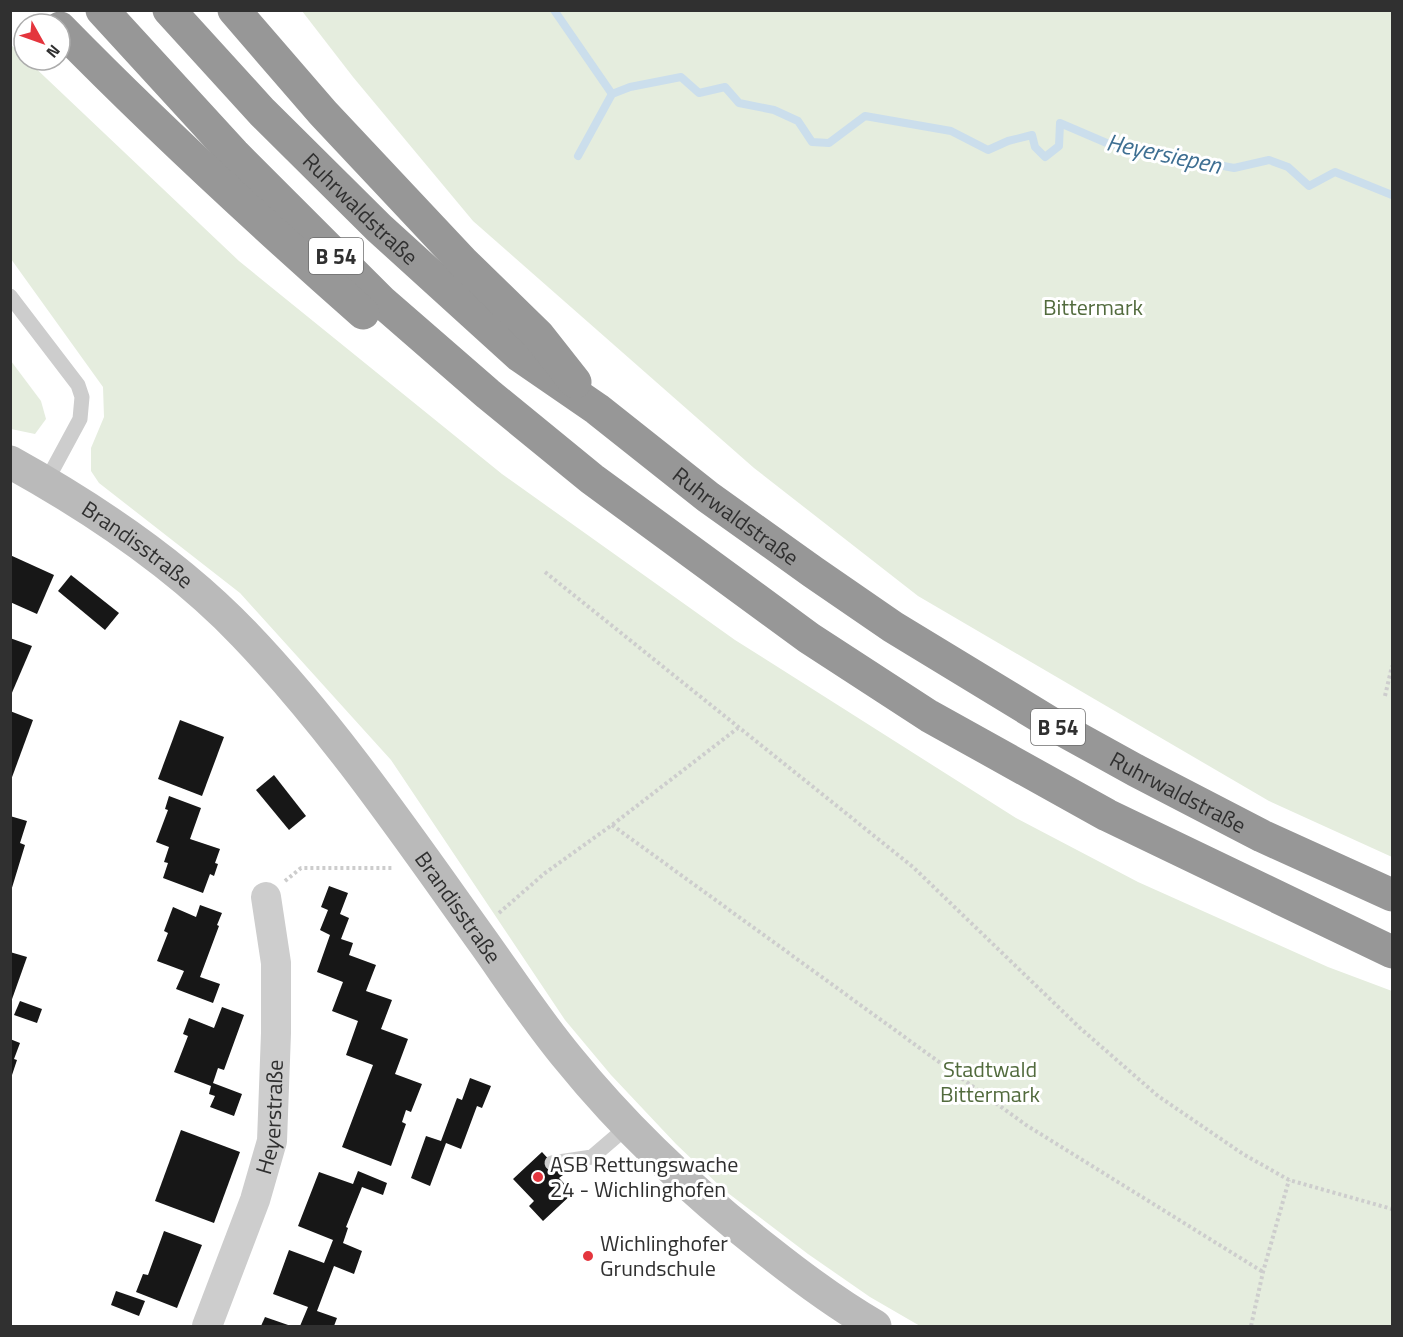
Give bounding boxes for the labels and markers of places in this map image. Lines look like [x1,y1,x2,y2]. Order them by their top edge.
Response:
place label: ASB Rettungswache 24 - Wichlinghofen [550,1147,738,1206]
marker: ASB Rettungswache 24 - Wichlinghofen [531,1170,545,1184]
place label: Wichlinghofer Grundschule [600,1226,728,1285]
marker: Wichlinghofer Grundschule [581,1249,595,1263]

